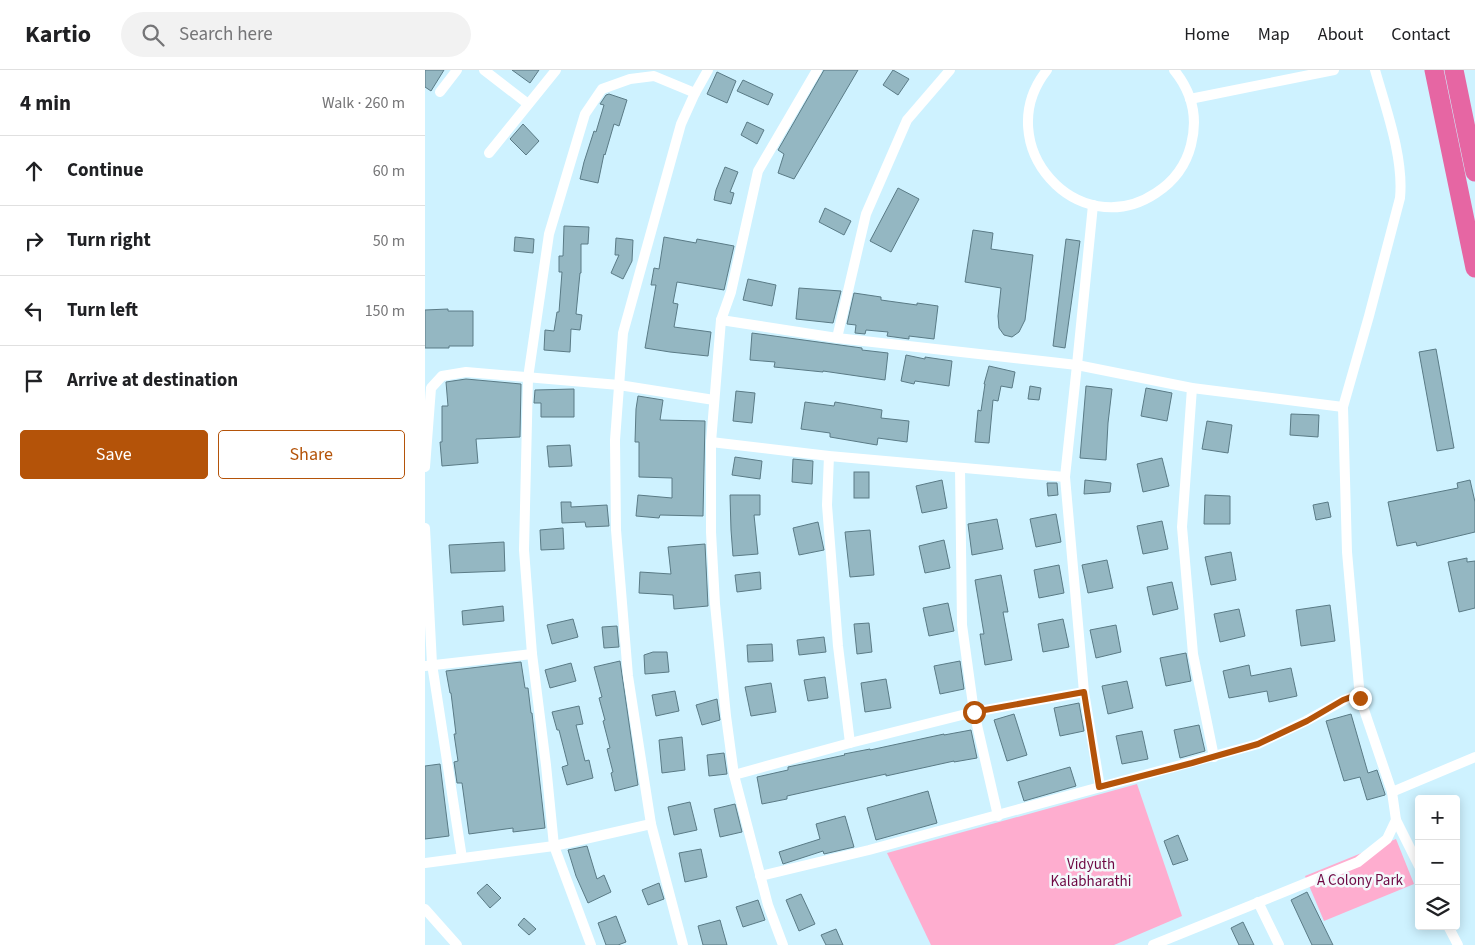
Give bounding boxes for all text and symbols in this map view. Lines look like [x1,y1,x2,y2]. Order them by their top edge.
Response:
search box [121,12,471,57]
text: Kartio [25,17,91,52]
icon: search [139,21,167,49]
text: Search here [179,21,273,48]
text: Home [1184,22,1230,47]
text: Map [1258,22,1290,47]
text: About [1318,22,1363,47]
text: Contact [1391,22,1450,47]
text: 4 min [20,88,71,118]
text: Walk · 260 m [322,92,405,114]
icon: ahead [20,157,48,185]
text: Continue [67,157,144,184]
text: 60 m [373,160,405,182]
icon: right [20,227,48,255]
text: Turn right [67,227,151,254]
text: 50 m [373,230,405,252]
icon: left [20,297,48,325]
text: Turn left [67,297,138,324]
text: 150 m [365,300,405,322]
icon: arrive [20,367,48,395]
text: Arrive at destination [67,367,238,394]
button: Save [20,430,208,479]
button: Share [218,430,405,479]
route end [1349,687,1372,710]
route start [963,701,986,724]
map controls [1415,795,1460,930]
button: + [1415,795,1460,840]
button: − [1415,840,1460,885]
park label: Vidyuth Kalabharathi [1051,854,1131,892]
park label: A Colony Park [1317,870,1404,891]
button: layers [1415,885,1460,930]

